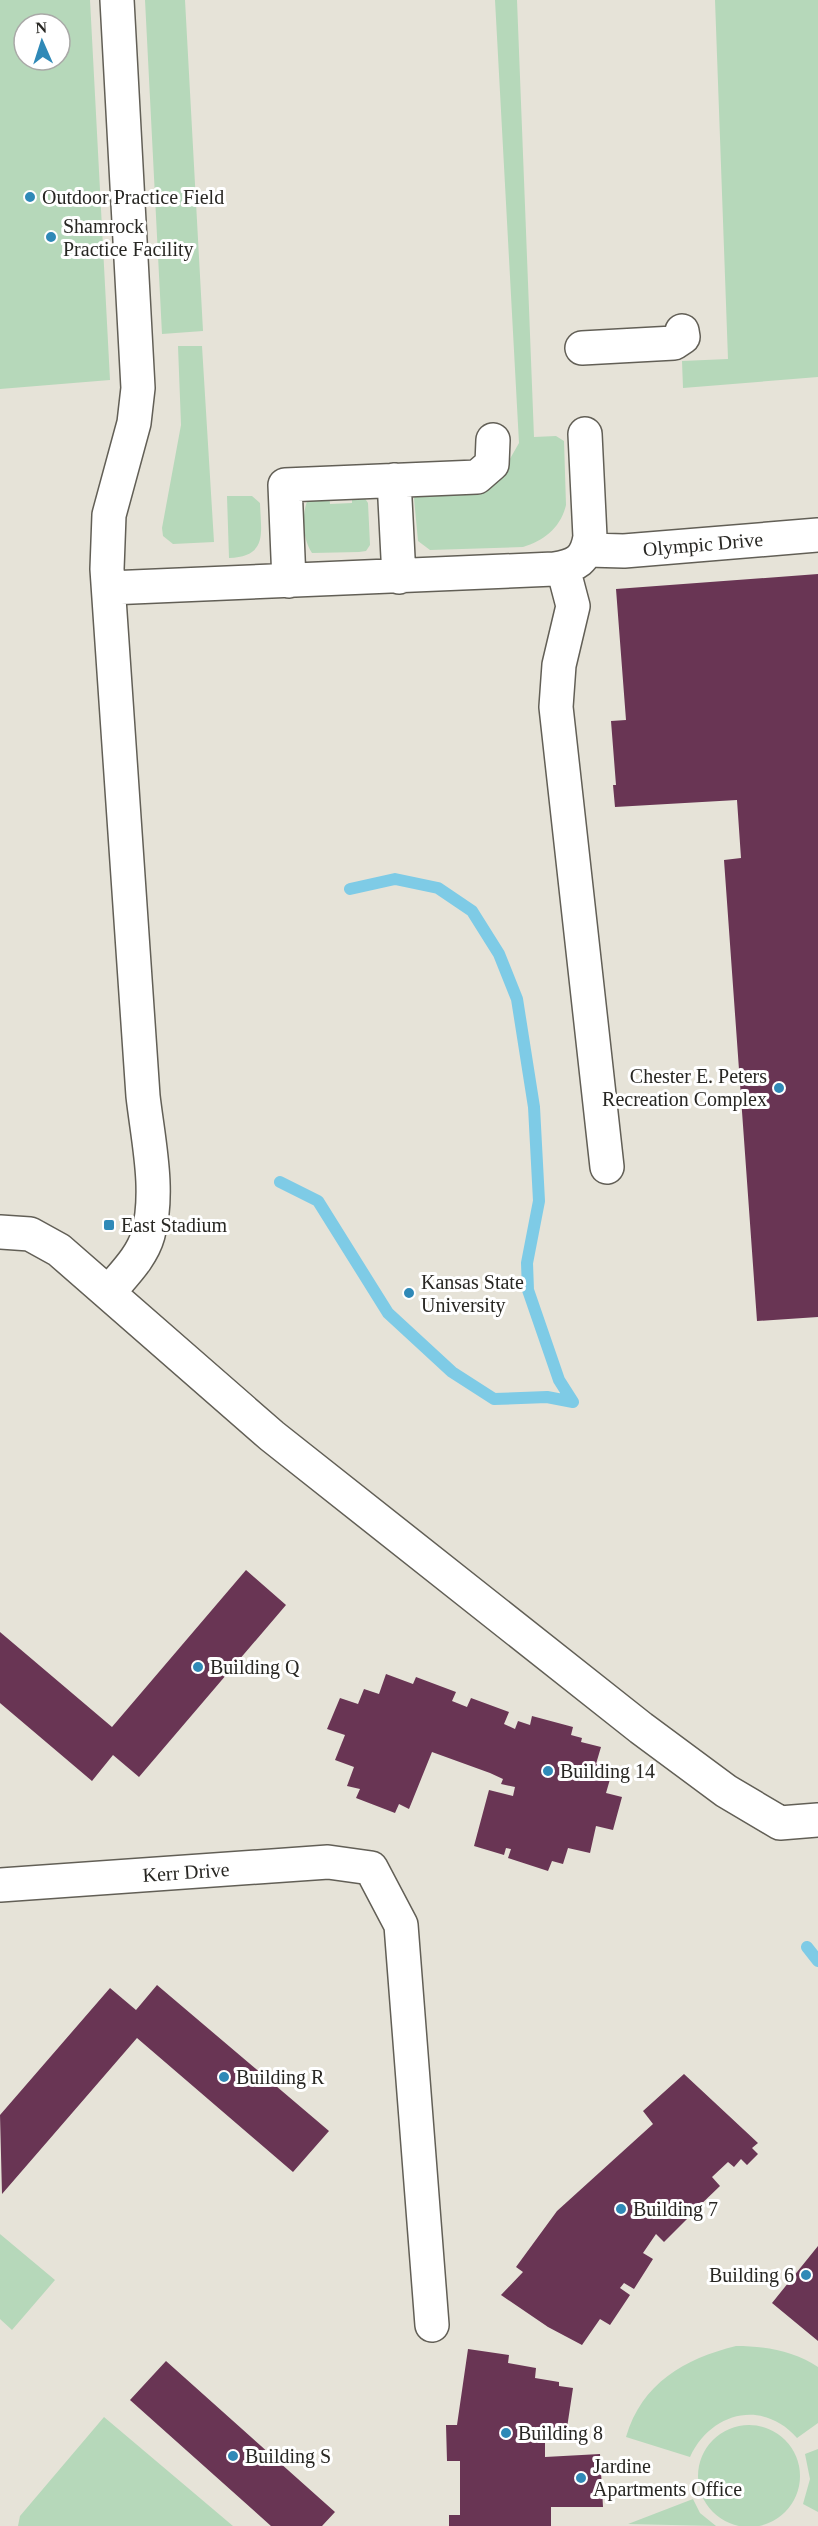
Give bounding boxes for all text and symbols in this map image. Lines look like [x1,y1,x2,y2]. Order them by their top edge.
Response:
north arrow [12,12,72,72]
text: N [35,19,48,36]
place label: Outdoor Practice Field [42,186,224,208]
marker: Outdoor Practice Field [23,190,37,204]
place label: Shamrock Practice Facility [63,215,194,261]
marker: Shamrock Practice Facility [44,230,58,244]
street label: Olympic Drive [642,528,764,561]
place label: Chester E. Peters Recreation Complex [602,1065,767,1111]
marker: Chester E. Peters Recreation Complex [772,1081,786,1095]
place label: East Stadium [121,1214,228,1236]
marker: East Stadium [102,1218,116,1232]
place label: Kansas State University [421,1271,524,1317]
marker: Kansas State University [402,1286,416,1300]
place label: Building Q [210,1656,300,1679]
marker: Building Q [191,1660,205,1674]
place label: Building 14 [560,1760,655,1783]
marker: Building 14 [541,1764,555,1778]
street label: Kerr Drive [142,1858,230,1886]
place label: Building R [236,2066,325,2089]
marker: Building R [217,2070,231,2084]
place label: Building 7 [633,2198,718,2221]
marker: Building 7 [614,2202,628,2216]
place label: Building 6 [709,2264,794,2287]
marker: Building 6 [799,2268,813,2282]
place label: Building 8 [518,2422,603,2445]
marker: Building 8 [499,2426,513,2440]
place label: Building S [245,2445,331,2468]
marker: Building S [226,2449,240,2463]
place label: Jardine Apartments Office [593,2455,742,2501]
marker: Jardine Apartments Office [574,2471,588,2485]

